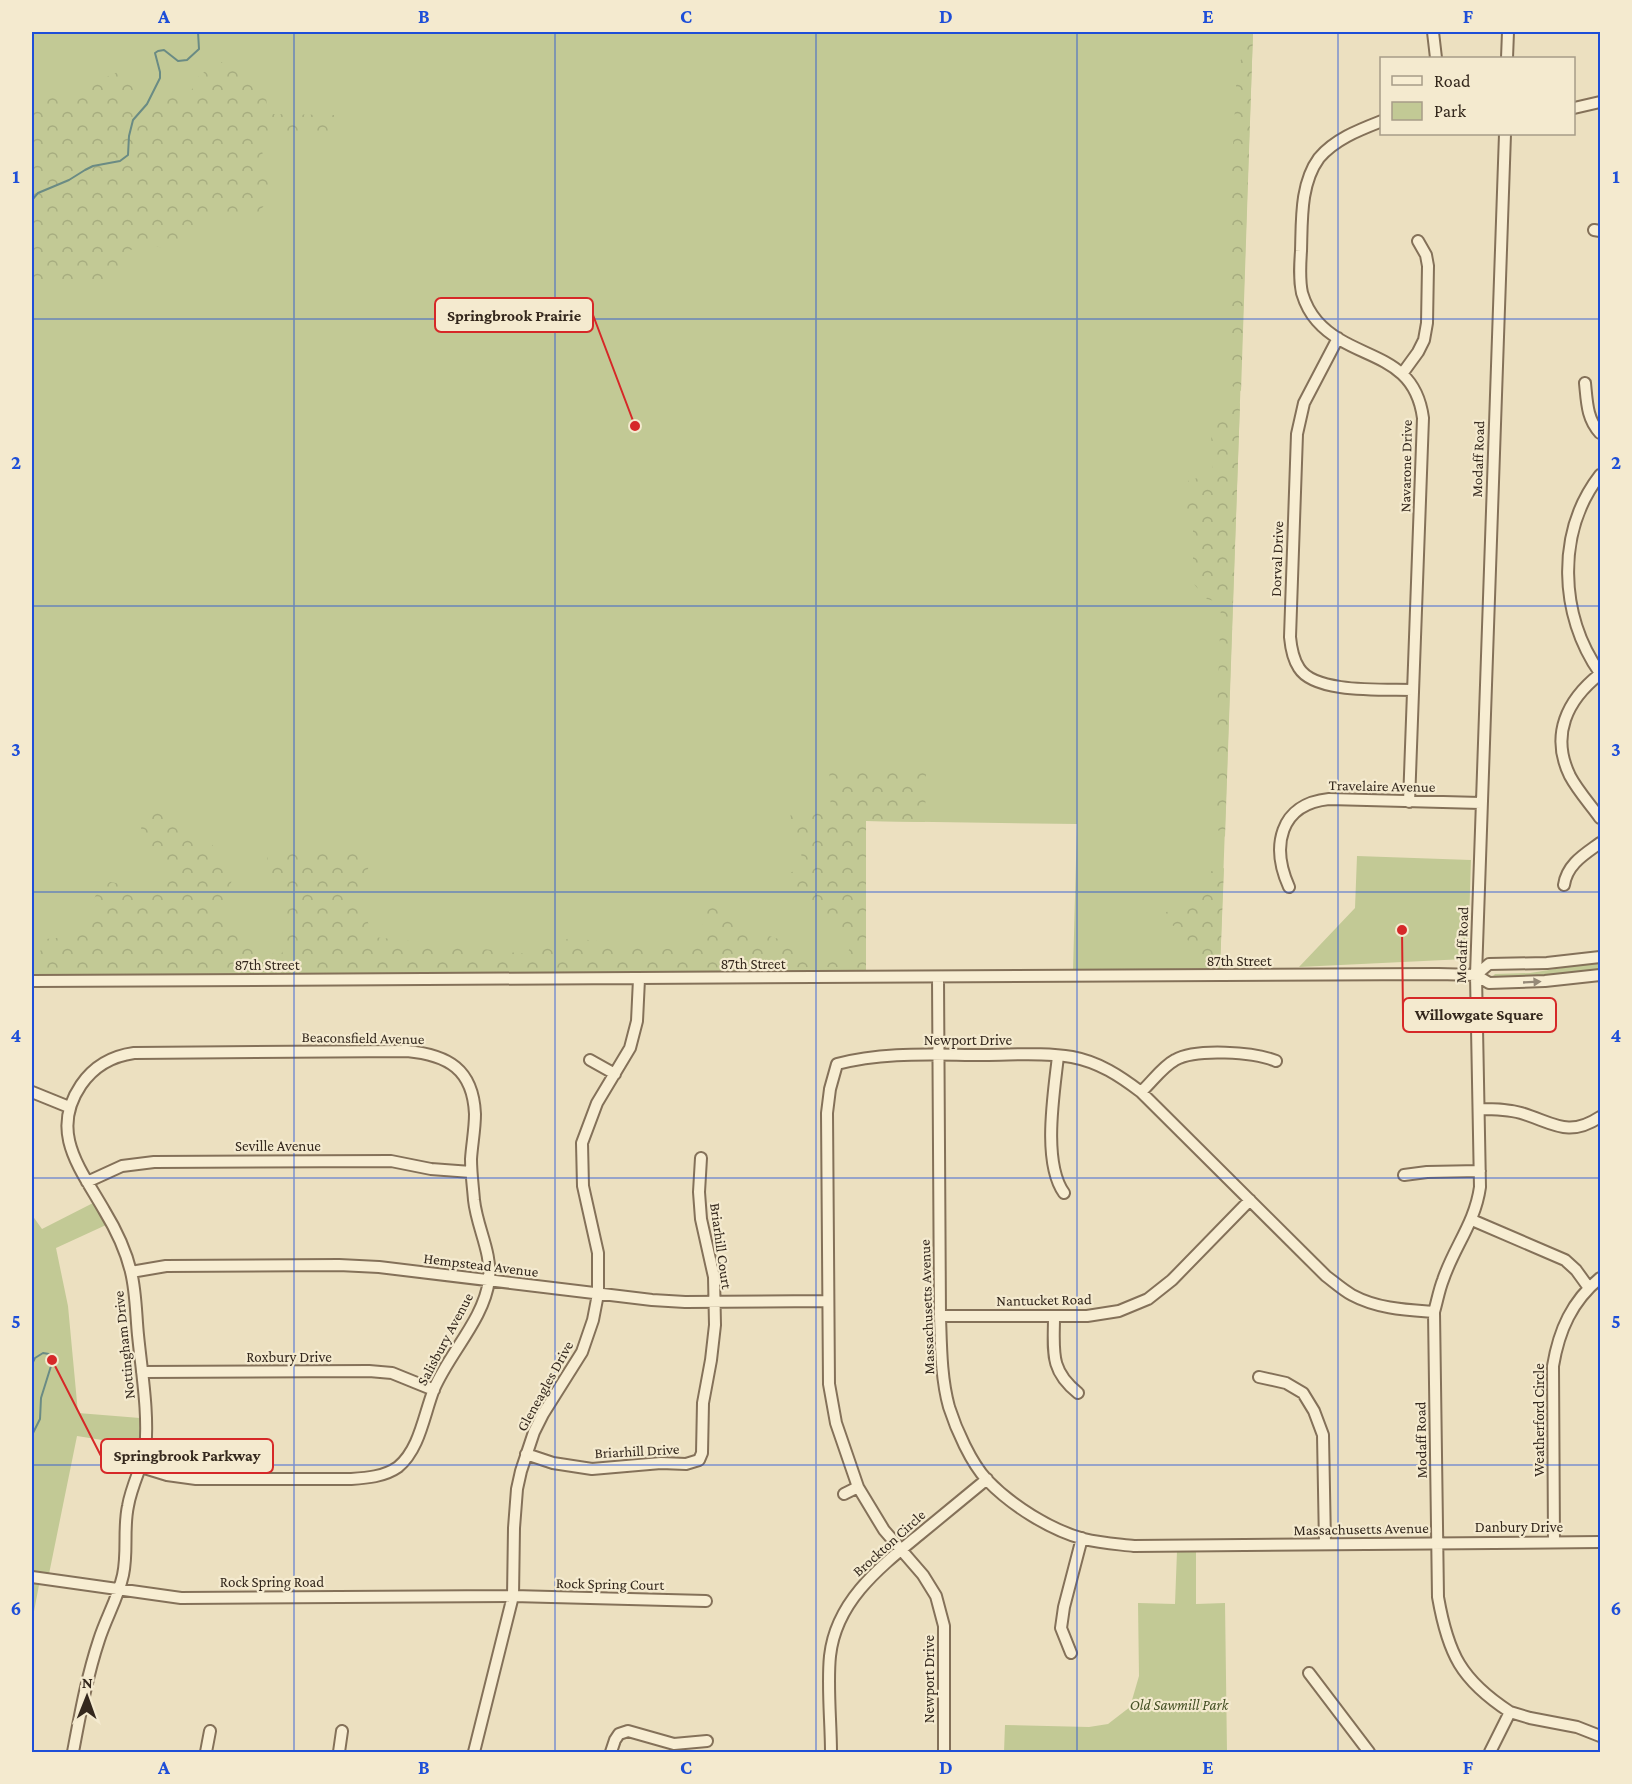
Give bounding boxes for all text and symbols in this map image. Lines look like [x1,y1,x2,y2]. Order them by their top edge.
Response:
text: A [157,5,171,27]
text: B [418,5,430,27]
text: C [680,5,692,27]
text: D [939,5,953,27]
text: E [1202,5,1214,27]
text: F [1463,5,1474,27]
legend [1380,57,1575,135]
text: Road [1434,71,1471,91]
text: Park [1434,101,1466,121]
text: 1 [12,165,20,187]
text: 1 [1612,165,1620,187]
callout: Springbrook Prairie [435,298,593,332]
text: Springbrook Prairie [447,307,582,324]
street label: Navarone Drive [1397,419,1415,513]
street label: Modaff Road [1469,420,1487,498]
text: 2 [11,451,21,473]
text: 2 [1611,451,1621,473]
street label: Dorval Drive [1268,520,1286,597]
text: 3 [11,738,21,760]
text: 3 [1611,738,1621,760]
street label: Travelaire Avenue [1328,777,1436,795]
street label: Modaff Road [1453,906,1471,984]
street label: 87th Street [1206,953,1273,969]
street label: 87th Street [720,956,787,972]
street label: 87th Street [234,957,301,973]
one-way arrow [1523,978,1542,987]
callout: Willowgate Square [1403,998,1556,1032]
text: Willowgate Square [1414,1006,1544,1023]
text: 4 [11,1024,22,1046]
text: 4 [1611,1024,1622,1046]
street label: Beaconsfield Avenue [302,1029,425,1047]
street label: Newport Drive [924,1032,1013,1049]
street label: Seville Avenue [235,1138,321,1154]
street label: Briarhill Court [707,1202,735,1291]
street label: Massachusetts Avenue [917,1239,937,1375]
street label: Hempstead Avenue [423,1250,540,1281]
street label: Nottingham Drive [110,1290,139,1400]
street label: Salisbury Avenue [414,1290,477,1389]
street label: Nantucket Road [996,1291,1092,1309]
text: 5 [11,1310,21,1332]
text: 5 [1611,1310,1621,1332]
street label: Gleneagles Drive [514,1338,577,1434]
street label: Roxbury Drive [246,1349,332,1366]
street label: Weatherford Circle [1531,1363,1547,1477]
street label: Modaff Road [1412,1401,1430,1479]
callout: Springbrook Parkway [101,1439,273,1473]
street label: Briarhill Drive [594,1441,680,1461]
text: Springbrook Parkway [113,1447,261,1464]
street label: Brockton Circle [850,1506,929,1580]
street label: Danbury Drive [1475,1519,1564,1536]
street label: Massachusetts Avenue [1293,1520,1429,1538]
street label: Rock Spring Road [220,1574,324,1591]
street label: Rock Spring Court [556,1575,665,1594]
text: 6 [11,1597,21,1619]
text: 6 [1611,1597,1621,1619]
street label: Newport Drive [921,1634,938,1723]
north arrow [57,1667,117,1727]
text: N [82,1674,93,1691]
park label: Old Sawmill Park [1130,1697,1230,1713]
text: A [157,1756,171,1778]
text: B [418,1756,430,1778]
text: C [680,1756,692,1778]
text: D [939,1756,953,1778]
text: E [1202,1756,1214,1778]
text: F [1463,1756,1474,1778]

